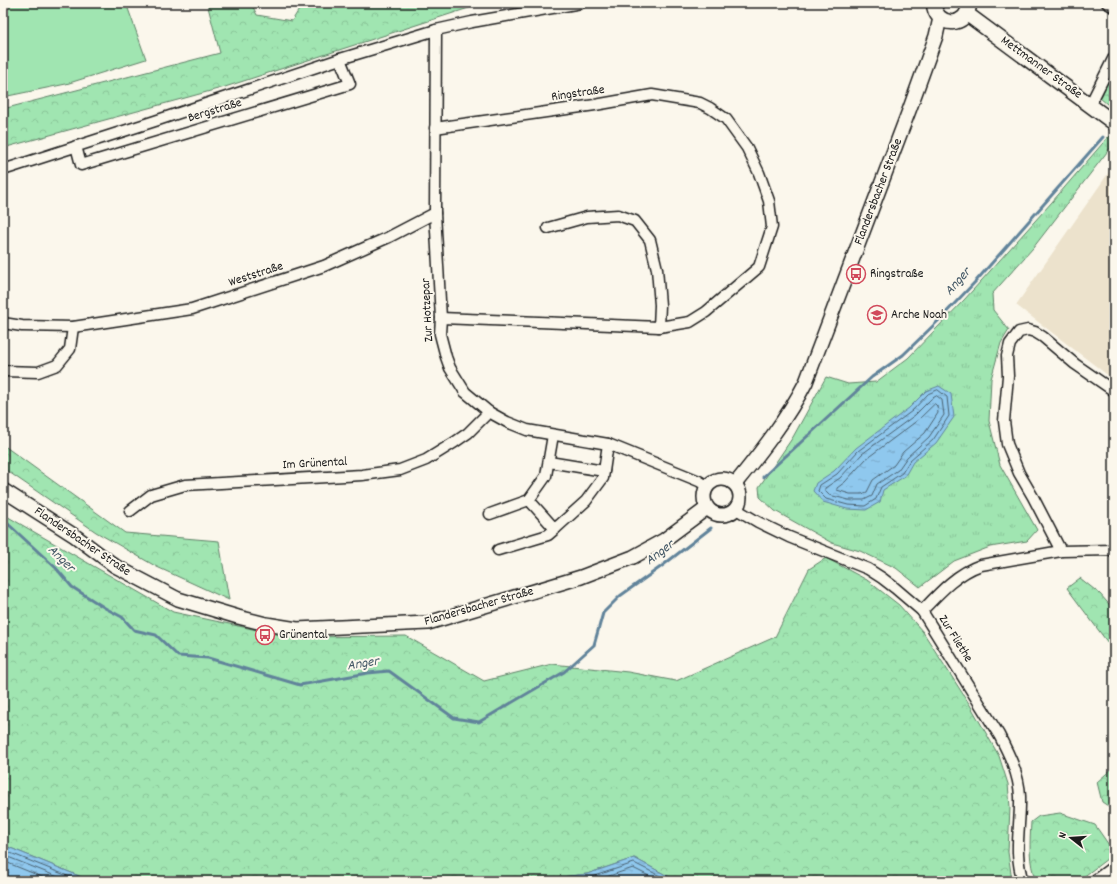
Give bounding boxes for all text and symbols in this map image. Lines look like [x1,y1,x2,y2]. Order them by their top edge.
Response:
street label: Mettmanner Straße [996,32,1086,104]
street label: Ringstraße [550,81,606,107]
street label: Bergstraße [186,94,245,128]
street label: Flandersbacher Straße [850,136,908,248]
street label: Weststraße [226,257,286,293]
water label: Anger [940,262,977,300]
bus stop icon: Ringstraße [845,263,867,285]
place label: Ringstraße [870,265,924,284]
street label: Zur Hotzepar [417,277,439,342]
school or university icon: Arche Noah [866,304,888,326]
place label: Arche Noah [891,306,947,325]
street label: Im Grünental [282,453,348,475]
street label: Flandersbacher Straße [30,503,134,582]
water label: Anger [641,534,680,570]
water label: Anger [43,541,81,579]
street label: Flandersbacher Straße [422,582,536,632]
street label: Zur Fliethe [933,612,977,667]
bus stop icon: Grünental [254,624,276,646]
place label: Grünental [279,626,328,645]
water label: Anger [346,651,382,676]
north arrow [1051,818,1091,858]
text: N [1055,830,1072,841]

